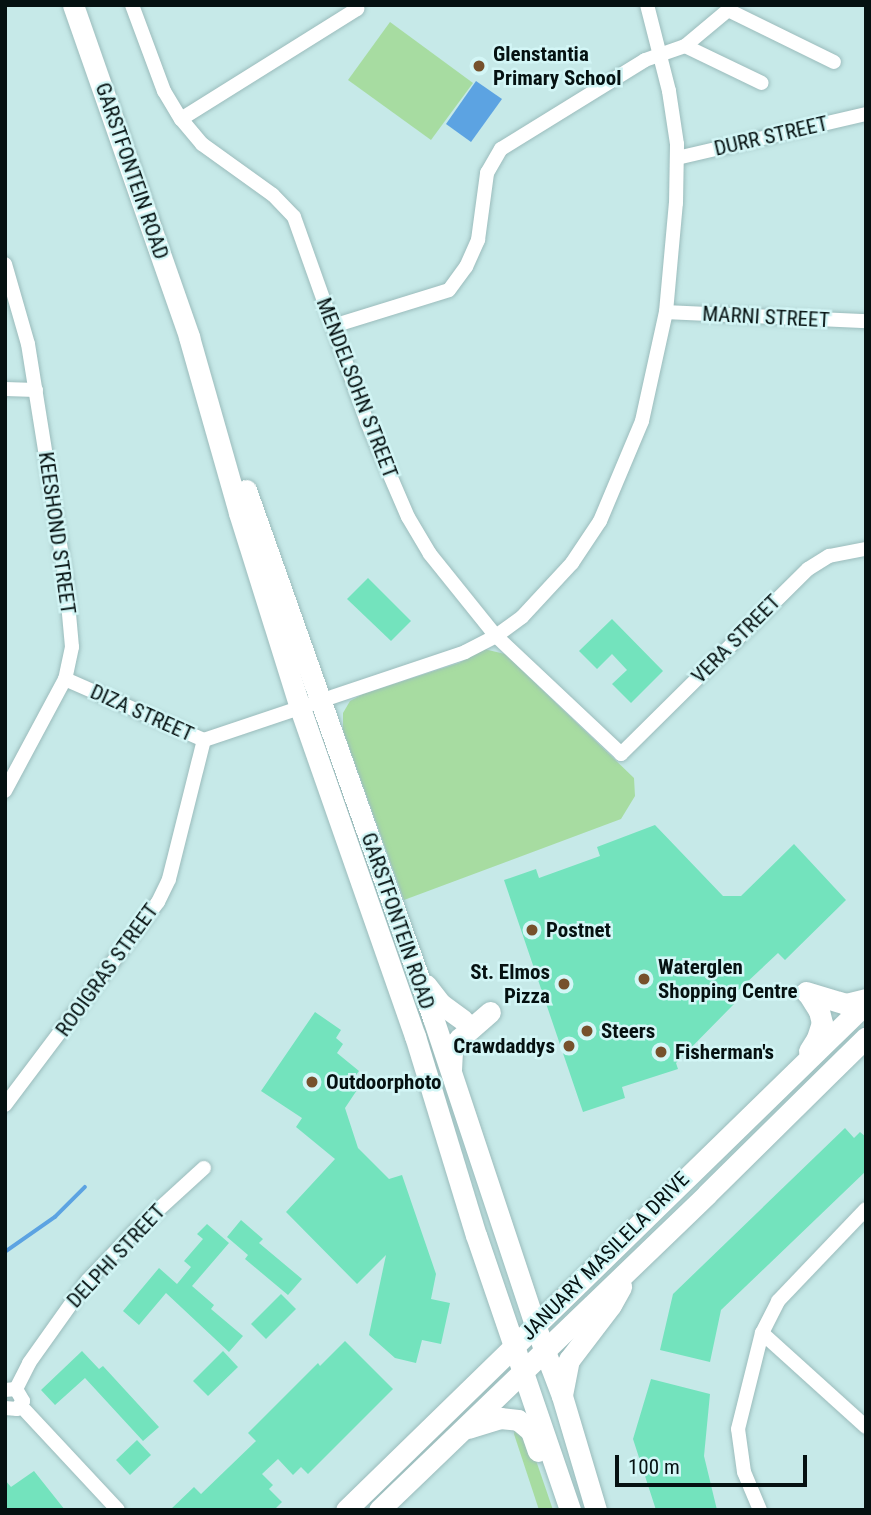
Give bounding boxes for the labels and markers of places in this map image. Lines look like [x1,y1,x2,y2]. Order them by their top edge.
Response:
place label: Glenstantia Primary School [493,41,621,91]
marker: Glenstantia Primary School [471,58,487,74]
place label: Postnet [546,917,611,943]
marker: Postnet [524,922,540,938]
place label: Waterglen Shopping Centre [658,954,798,1004]
place label: St. Elmos Pizza [470,959,550,1009]
marker: Waterglen Shopping Centre [636,971,652,987]
marker: St. Elmos Pizza [556,976,572,992]
place label: Steers [601,1018,655,1044]
marker: Steers [579,1023,595,1039]
place label: Crawdaddys [453,1033,555,1059]
marker: Crawdaddys [561,1038,577,1054]
place label: Fisherman's [675,1039,774,1065]
marker: Fisherman's [653,1044,669,1060]
place label: Outdoorphoto [326,1069,441,1095]
marker: Outdoorphoto [304,1074,320,1090]

